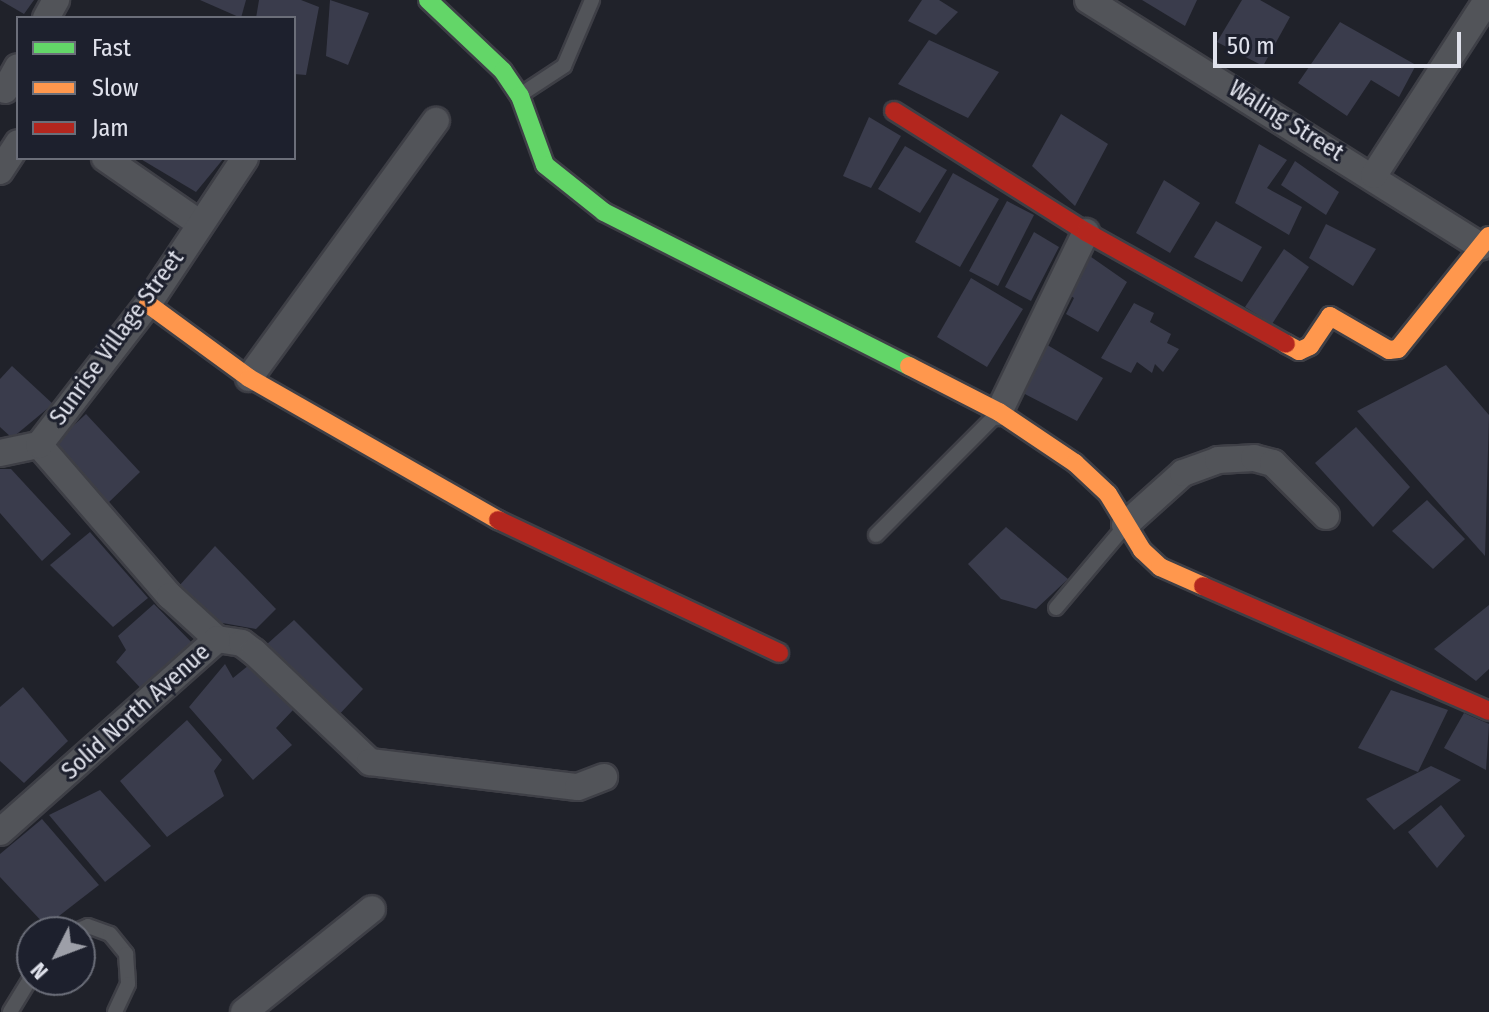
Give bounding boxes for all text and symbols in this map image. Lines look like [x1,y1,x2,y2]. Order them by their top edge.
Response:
legend [16,16,296,160]
scale bar [1217,16,1465,66]
text: 50 m [1227,32,1275,60]
text: Fast [92,34,131,62]
text: Slow [92,74,138,102]
street label: Waling Street [1223,74,1349,168]
text: Jam [92,114,129,142]
street label: Sunrise Village Street [44,245,190,431]
street label: Solid North Avenue [56,638,216,786]
north arrow [16,916,96,996]
text: N [25,957,54,985]

